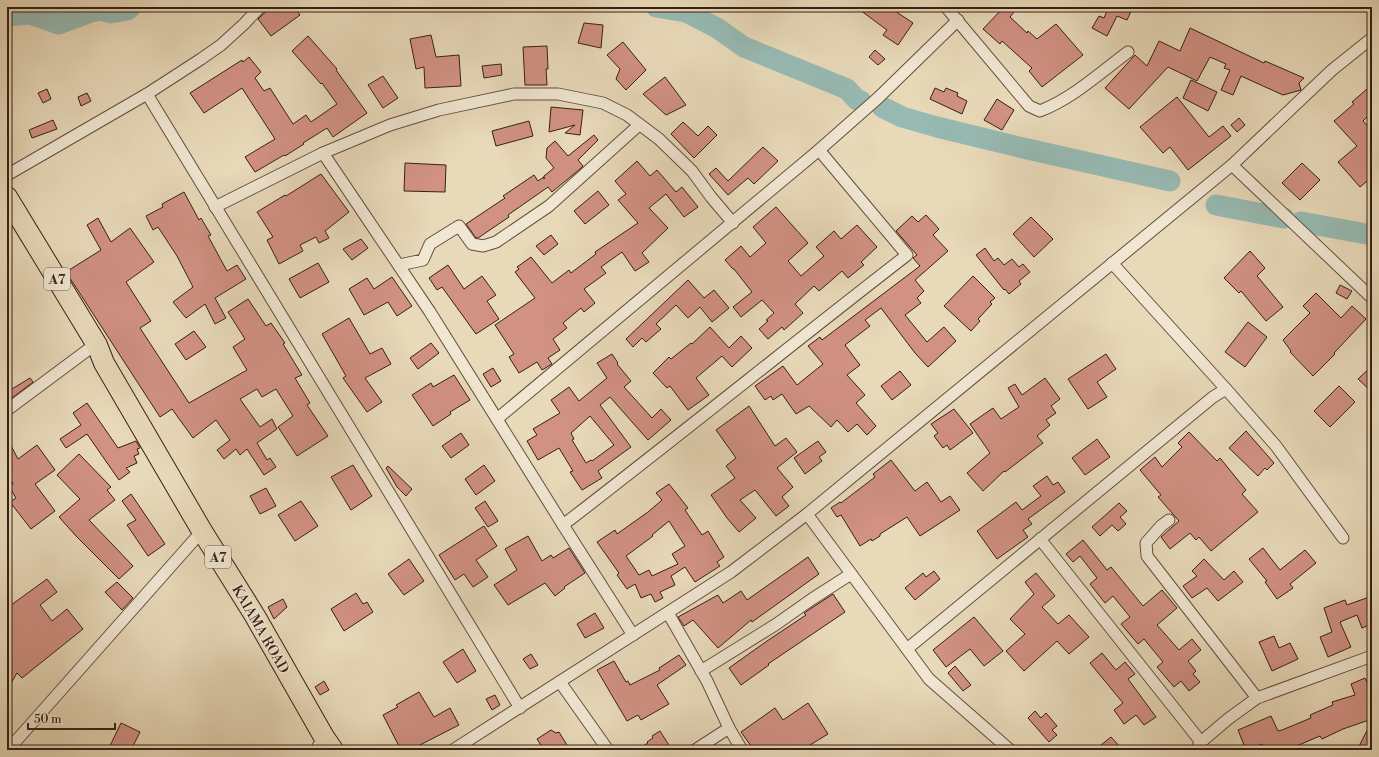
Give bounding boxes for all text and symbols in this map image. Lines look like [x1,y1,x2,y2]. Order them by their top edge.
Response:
road number: A7 [44,268,70,290]
road number: A7 [205,546,231,568]
street label: KAIAMA ROAD [228,582,293,677]
scale bar [28,705,115,731]
text: 50 m [34,712,62,727]

